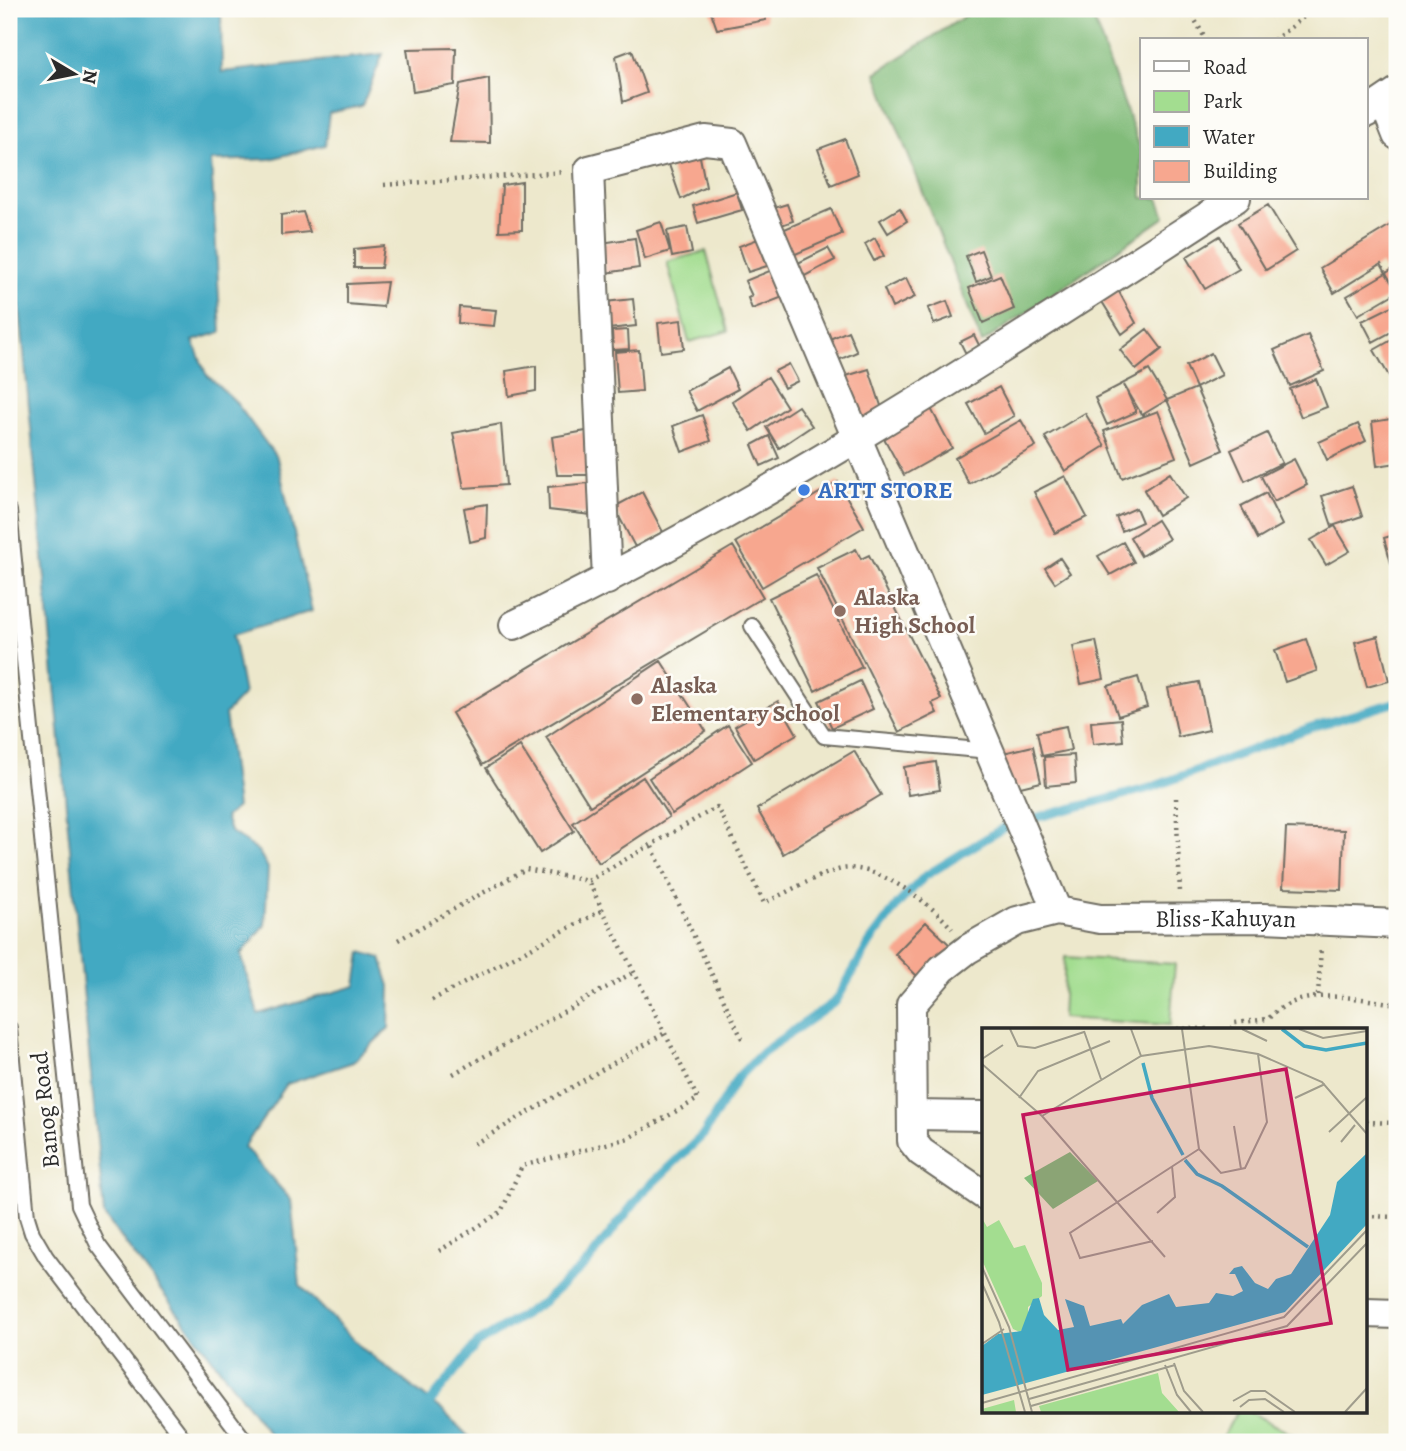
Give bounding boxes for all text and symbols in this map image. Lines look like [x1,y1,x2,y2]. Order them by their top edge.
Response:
north arrow [38,38,108,108]
legend [1140,38,1368,200]
text: Road [1203,53,1247,81]
text: N [76,68,104,86]
text: Park [1203,87,1243,115]
text: Water [1202,123,1255,151]
text: Building [1203,157,1278,185]
place label: ARTT STORE [817,474,953,506]
marker: ARTT STORE [796,482,812,498]
place label: Alaska High School [853,581,976,641]
marker: Alaska High School [832,603,848,619]
place label: Alaska Elementary School [650,669,840,729]
marker: Alaska Elementary School [629,691,645,707]
street label: Bliss-Kahuyan [1155,902,1297,935]
inset map [982,1028,1368,1412]
street label: Banog Road [23,1050,67,1170]

